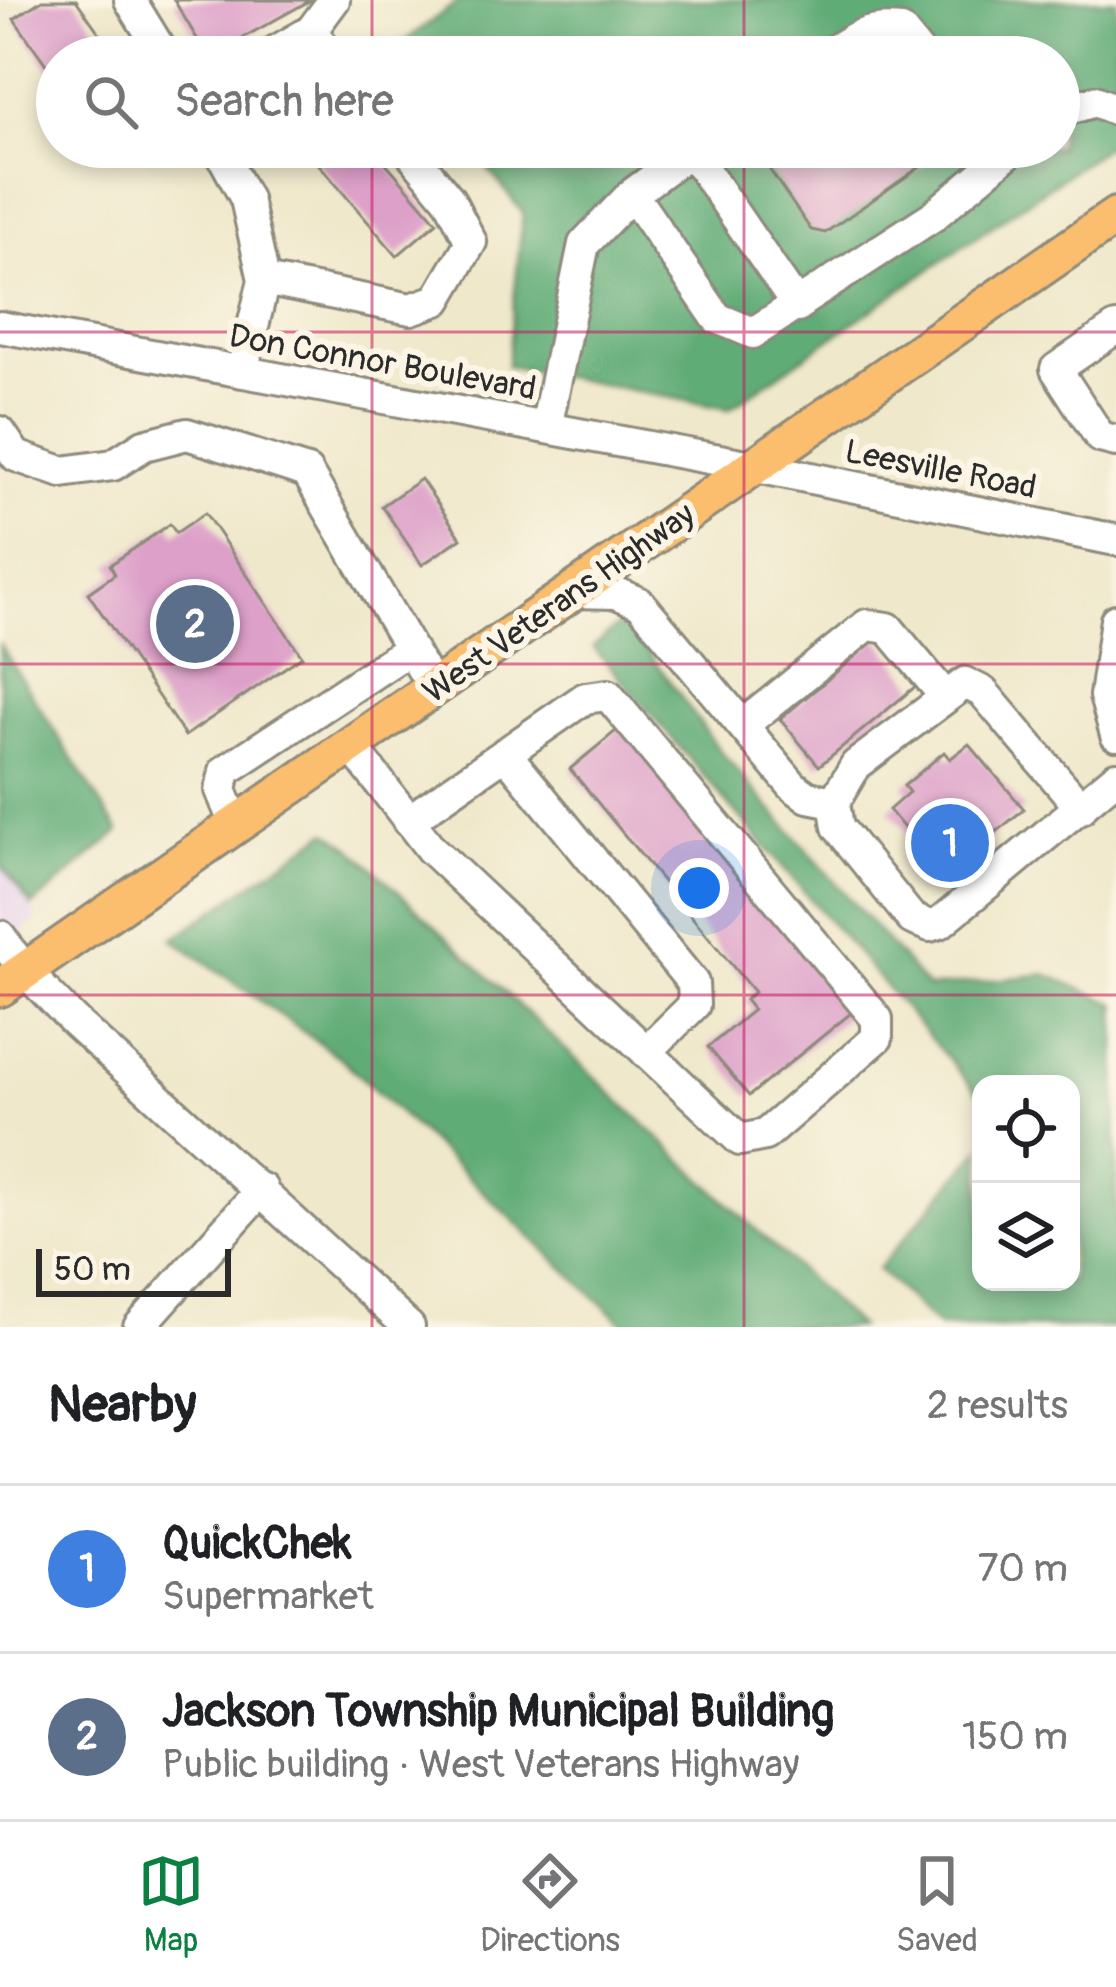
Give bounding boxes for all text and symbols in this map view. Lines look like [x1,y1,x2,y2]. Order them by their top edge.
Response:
search box [36,36,1080,168]
icon: search [78,69,144,135]
text: Search here [174,74,394,130]
street label: Don Connor Boulevard [226,315,539,410]
street label: Leesville Road [842,431,1040,508]
street label: West Veterans Highway [415,494,703,712]
pin: 2 [156,579,234,669]
pin: 1 [911,798,989,888]
your location [669,858,729,918]
map controls [972,1075,1080,1291]
button: locate [972,1075,1080,1183]
button: layers [972,1183,1080,1291]
scale bar [36,1243,231,1296]
text: 50 m [54,1249,131,1290]
text: Nearby [48,1373,196,1437]
text: 2 results [927,1381,1068,1430]
text: QuickChek [162,1516,352,1572]
text: 1 [79,1544,95,1593]
text: 70 m [978,1544,1068,1593]
text: Supermarket [162,1572,374,1621]
text: Jackson Township Municipal Building [162,1684,834,1740]
text: 2 [76,1712,98,1761]
text: 150 m [962,1712,1068,1761]
text: Public building · West Veterans Highway [162,1740,799,1789]
tab: Map [138,1848,204,1961]
tab: Directions [480,1848,620,1961]
tab: Saved [896,1848,978,1961]

